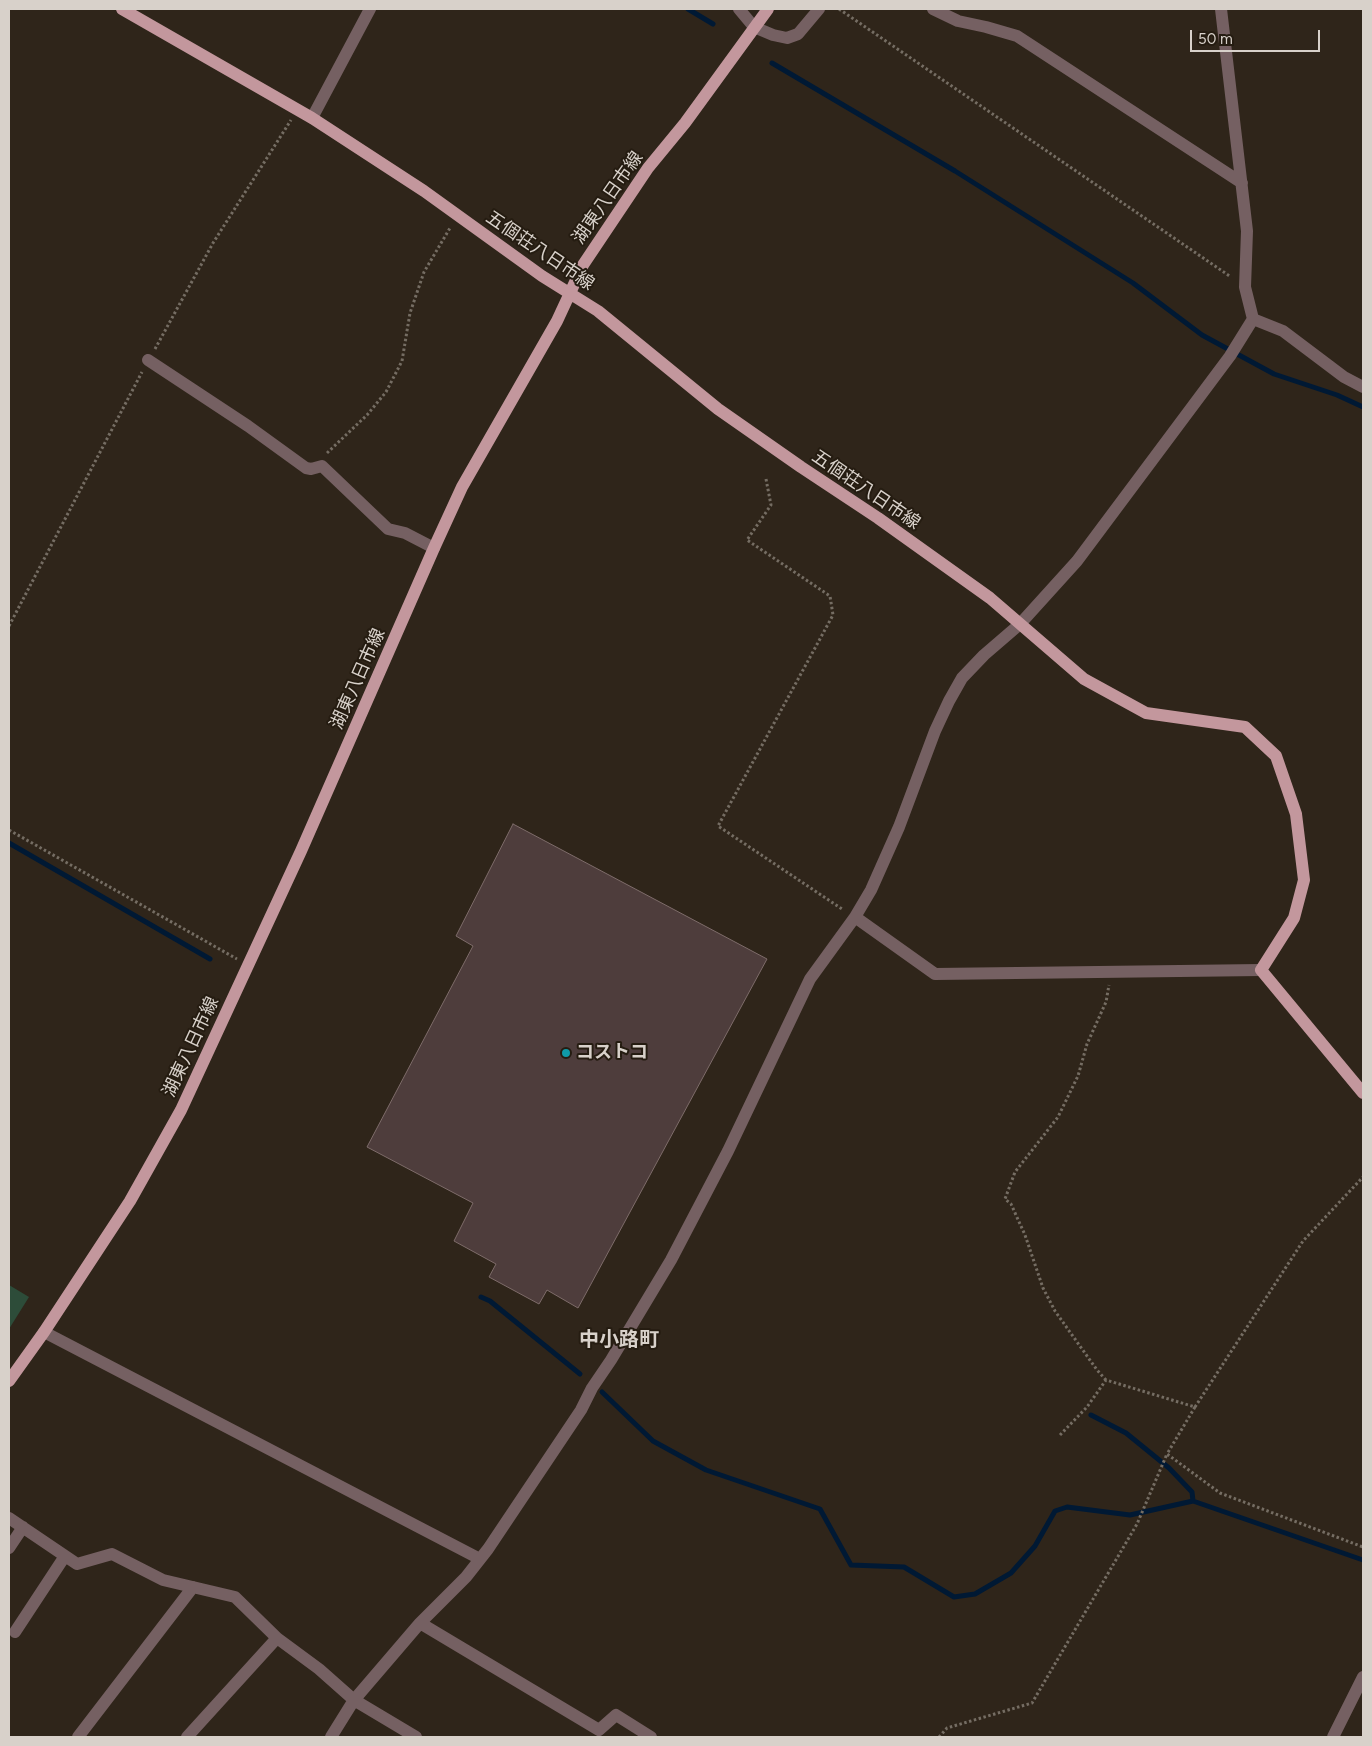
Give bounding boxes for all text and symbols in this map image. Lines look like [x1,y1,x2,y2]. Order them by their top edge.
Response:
scale bar [1192,20,1322,52]
text: 50 m [1198,30,1233,48]
street label: 湖東八日市線 [568,148,648,248]
street label: 五個荘八日市線 [482,207,598,295]
street label: 五個荘八日市線 [808,446,924,534]
street label: 湖東八日市線 [326,625,390,733]
street label: 湖東八日市線 [158,993,224,1101]
place label: コストコ [576,1042,648,1064]
marker: コストコ [560,1047,572,1059]
district label: 中小路町 [579,1328,659,1352]

